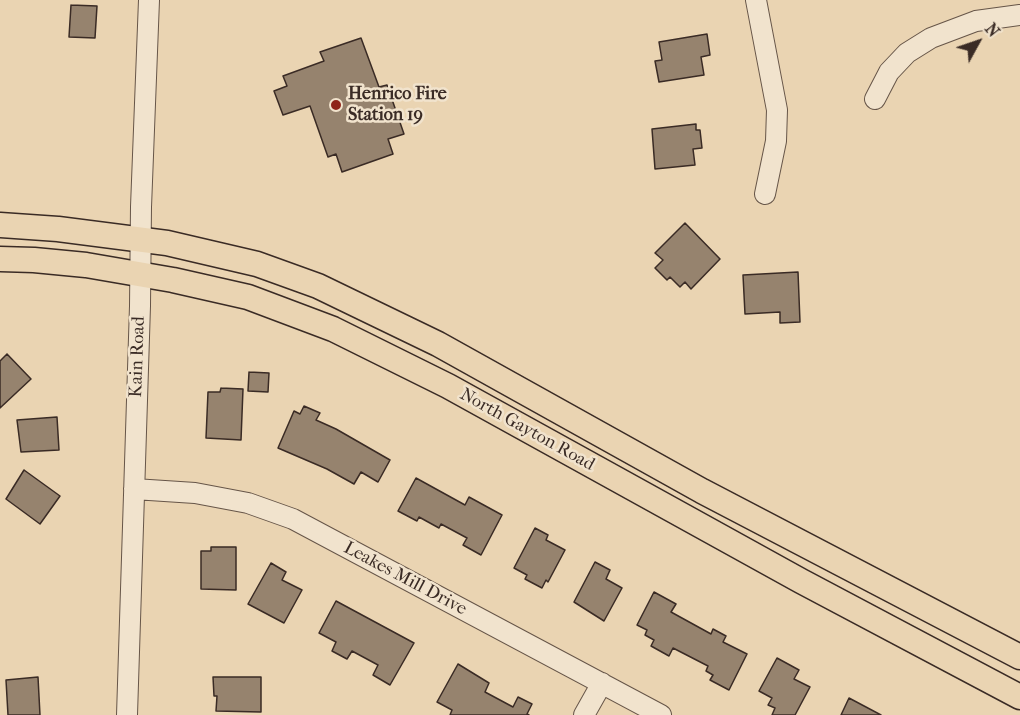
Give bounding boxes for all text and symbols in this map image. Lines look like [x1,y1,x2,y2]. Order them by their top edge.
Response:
north arrow [948,12,1008,72]
text: N [981,19,1003,41]
place label: Henrico Fire Station 19 [348,84,447,127]
marker: Henrico Fire Station 19 [329,98,343,112]
street label: Kain Road [126,316,150,398]
street label: North Gayton Road [456,384,598,476]
street label: Leakes Mill Drive [340,538,470,620]

